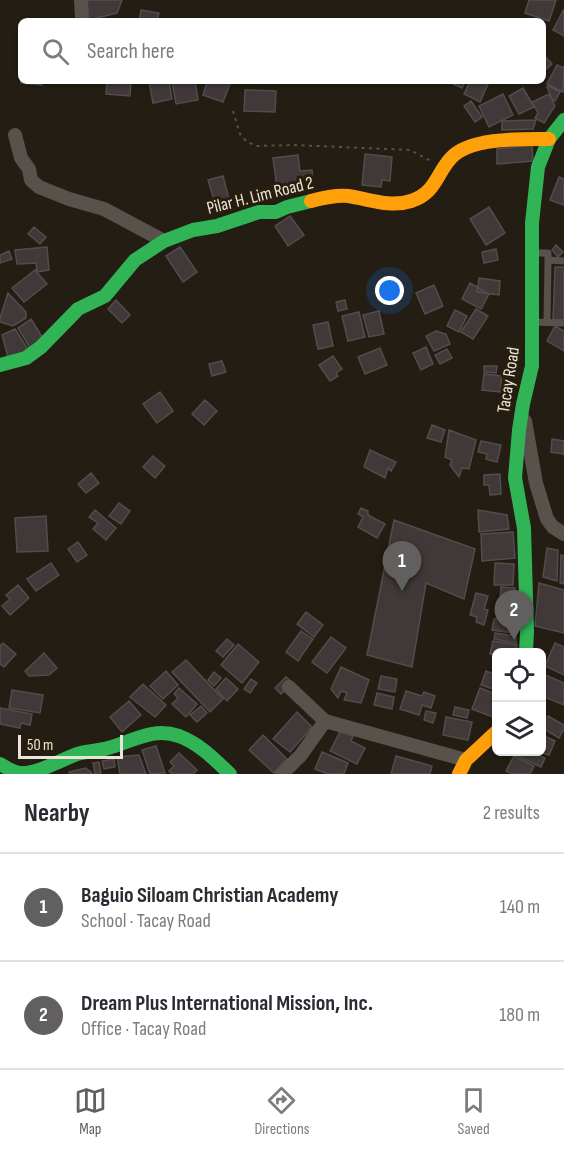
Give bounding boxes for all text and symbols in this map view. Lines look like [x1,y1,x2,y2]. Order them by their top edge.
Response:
search box [18,18,546,84]
icon: search [39,35,72,68]
text: Search here [87,38,174,65]
street label: Pilar H. Lim Road 2 [205,172,316,219]
your location [375,276,404,305]
street label: Tacay Road [493,346,524,415]
pin: 1 [382,542,422,591]
pin: 2 [494,590,534,640]
map controls [492,648,546,756]
button: locate [492,648,546,702]
button: layers [492,702,546,756]
scale bar [18,732,123,760]
text: 50 m [27,736,53,755]
text: Nearby [24,798,90,829]
text: 2 results [483,801,540,825]
text: Baguio Siloam Christian Academy [81,882,339,909]
text: 1 [40,895,47,919]
text: 140 m [500,895,540,919]
text: School · Tacay Road [81,909,211,933]
text: Dream Plus International Mission, Inc. [81,990,373,1017]
text: 2 [39,1003,48,1027]
text: 180 m [499,1003,540,1027]
text: Office · Tacay Road [81,1017,206,1041]
tab: Map [74,1084,107,1139]
tab: Directions [254,1084,310,1139]
tab: Saved [457,1084,490,1139]

